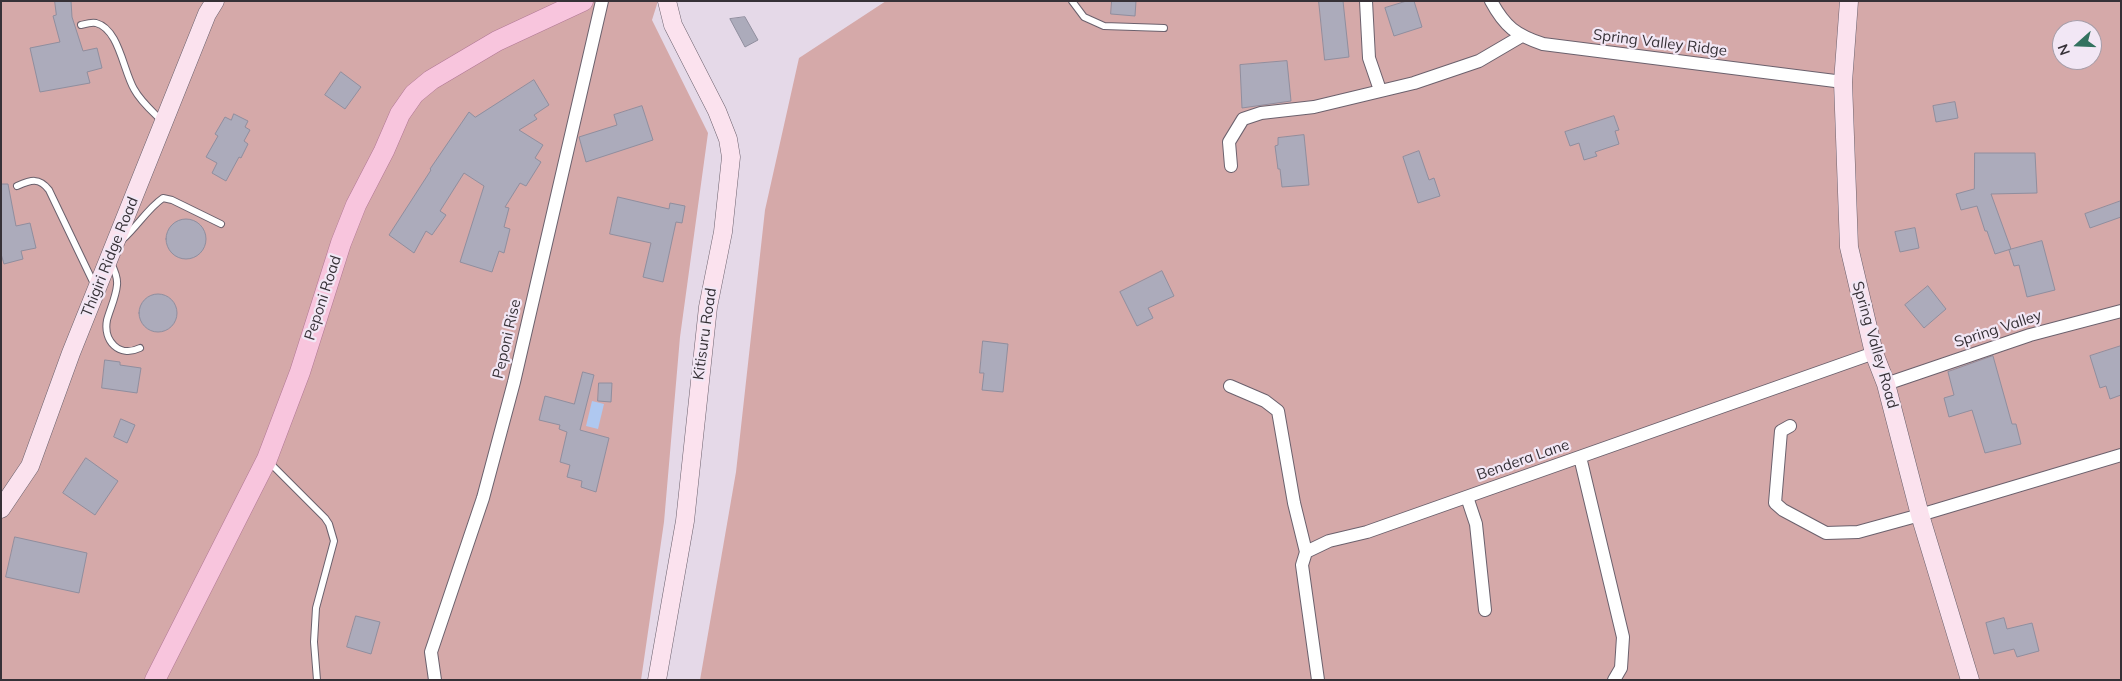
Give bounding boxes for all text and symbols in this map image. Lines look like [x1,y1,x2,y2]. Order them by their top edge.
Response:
north arrow [2052,20,2102,70]
street label: Spring Valley Ridge [1592,26,1728,60]
text: N [2054,42,2074,58]
street label: Thigiri Ridge Road [78,194,142,320]
street label: Peponi Road [301,253,345,343]
street label: Spring Valley Road [1848,279,1902,411]
street label: Kitisuru Road [690,287,720,381]
street label: Peponi Rise [489,298,525,380]
street label: Spring Valley [1952,306,2044,352]
street label: Bendera Lane [1474,436,1572,484]

